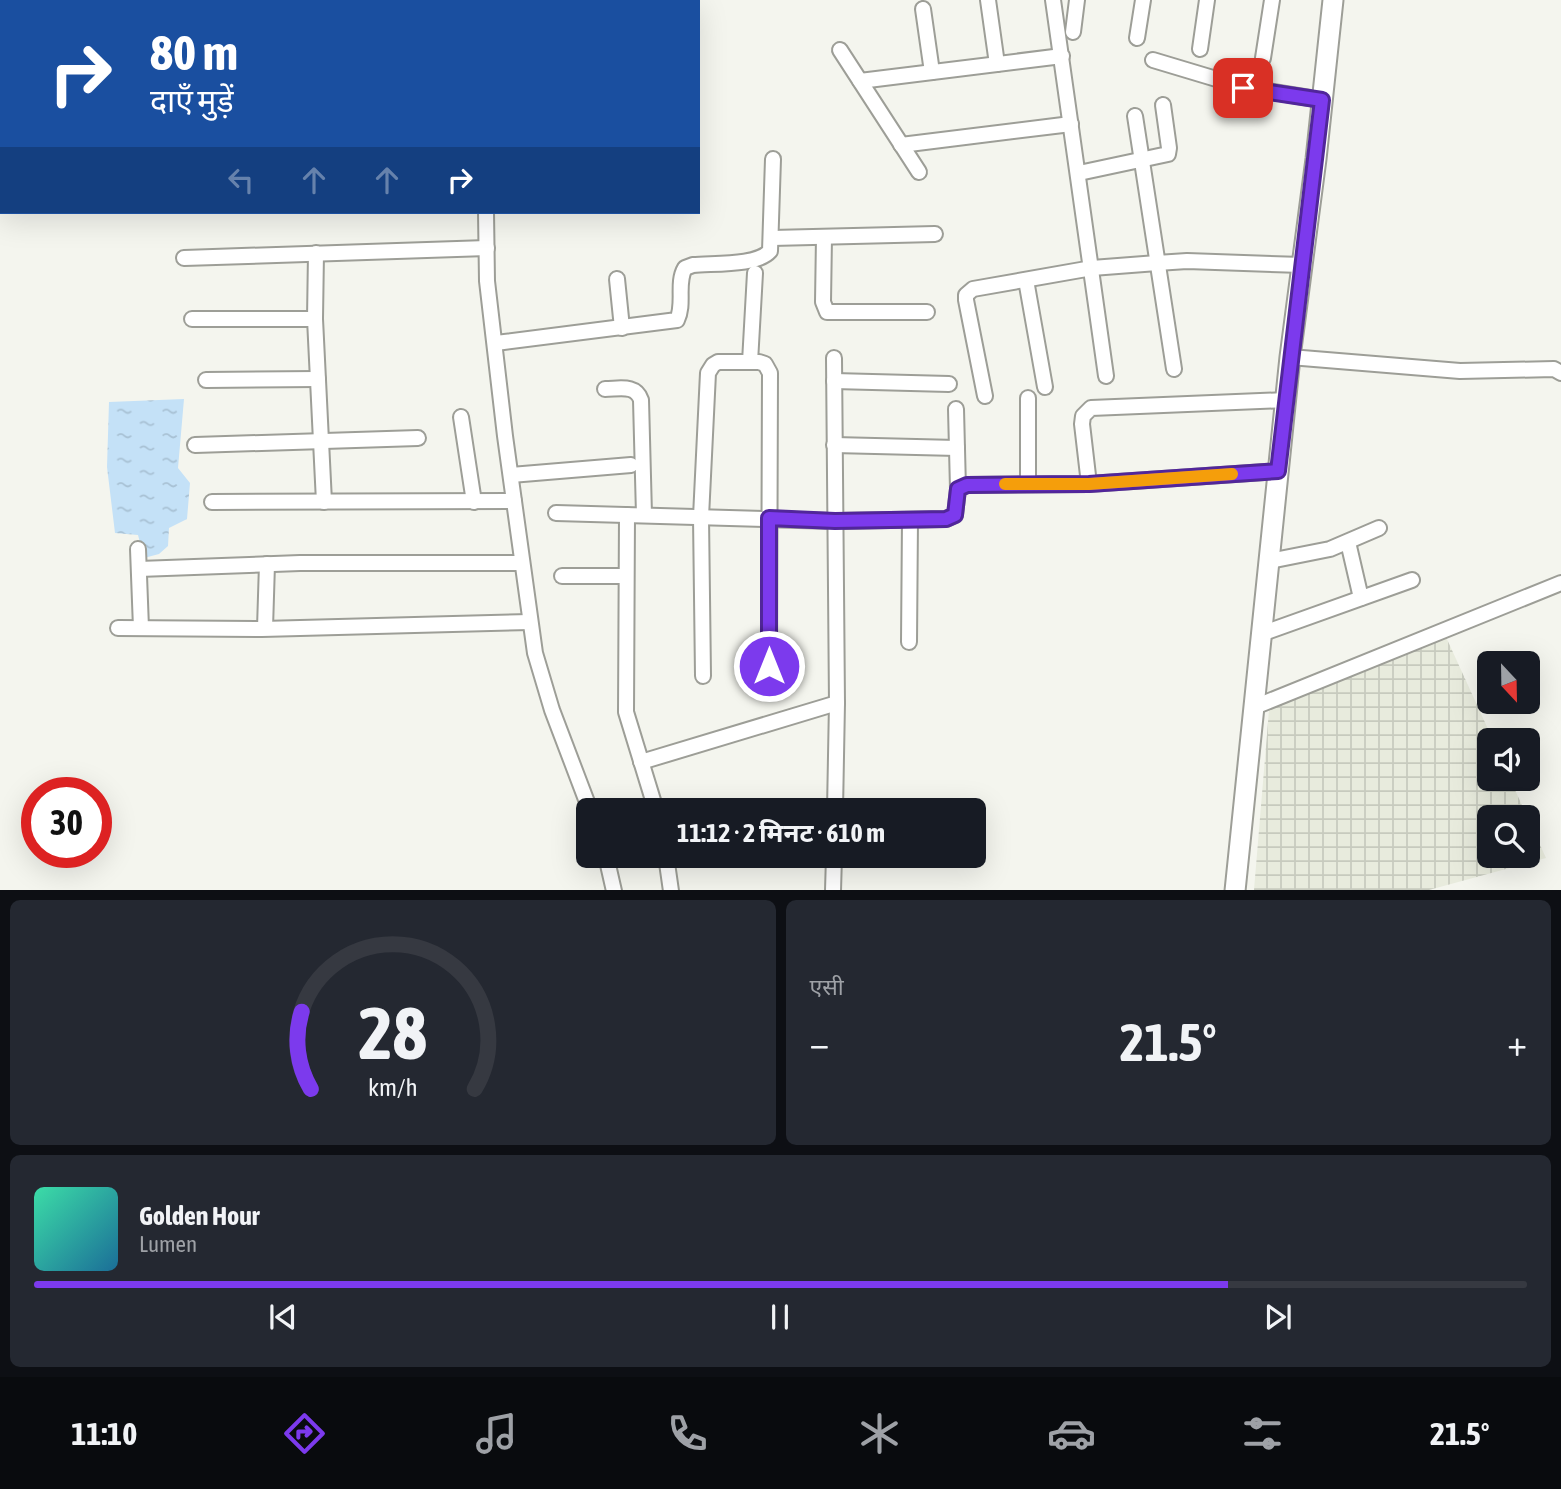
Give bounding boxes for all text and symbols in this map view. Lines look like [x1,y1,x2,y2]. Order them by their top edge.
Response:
text: 80 m [150,24,238,80]
icon: right [35,28,126,119]
pin [1213,58,1273,118]
icon: arrive [1224,69,1262,107]
text: दाएँ मुड़ें [150,82,234,119]
icon: left [222,161,260,199]
icon: ahead [295,161,333,199]
icon: ahead [368,161,406,199]
icon: right [441,161,479,199]
position arrow [732,629,806,703]
north arrow [1477,651,1540,714]
map controls [1477,651,1540,868]
button: sound [1477,728,1540,791]
speed limit sign: 30 [21,777,112,868]
button: search [1477,805,1540,868]
text: 11:12 · 2 मिनट · 610 m [677,818,885,848]
text: एसी [810,974,844,1000]
text: 28 [359,991,427,1074]
text: 21.5° [1120,1012,1217,1072]
text: − [810,1021,829,1064]
text: + [1507,1021,1527,1064]
text: km/h [368,1072,418,1100]
text: Golden Hour [139,1201,259,1231]
text: Lumen [139,1231,197,1257]
icon: previous [264,1298,302,1336]
icon: pause [761,1298,799,1336]
icon: next [1259,1298,1297,1336]
icon: directions [280,1409,329,1458]
icon: music [472,1409,521,1458]
icon: phone [663,1409,712,1458]
icon: climate [855,1409,904,1458]
icon: car [1047,1409,1096,1458]
icon: filters [1238,1409,1287,1458]
text: 11:10 [71,1415,137,1452]
text: 21.5° [1430,1415,1490,1452]

